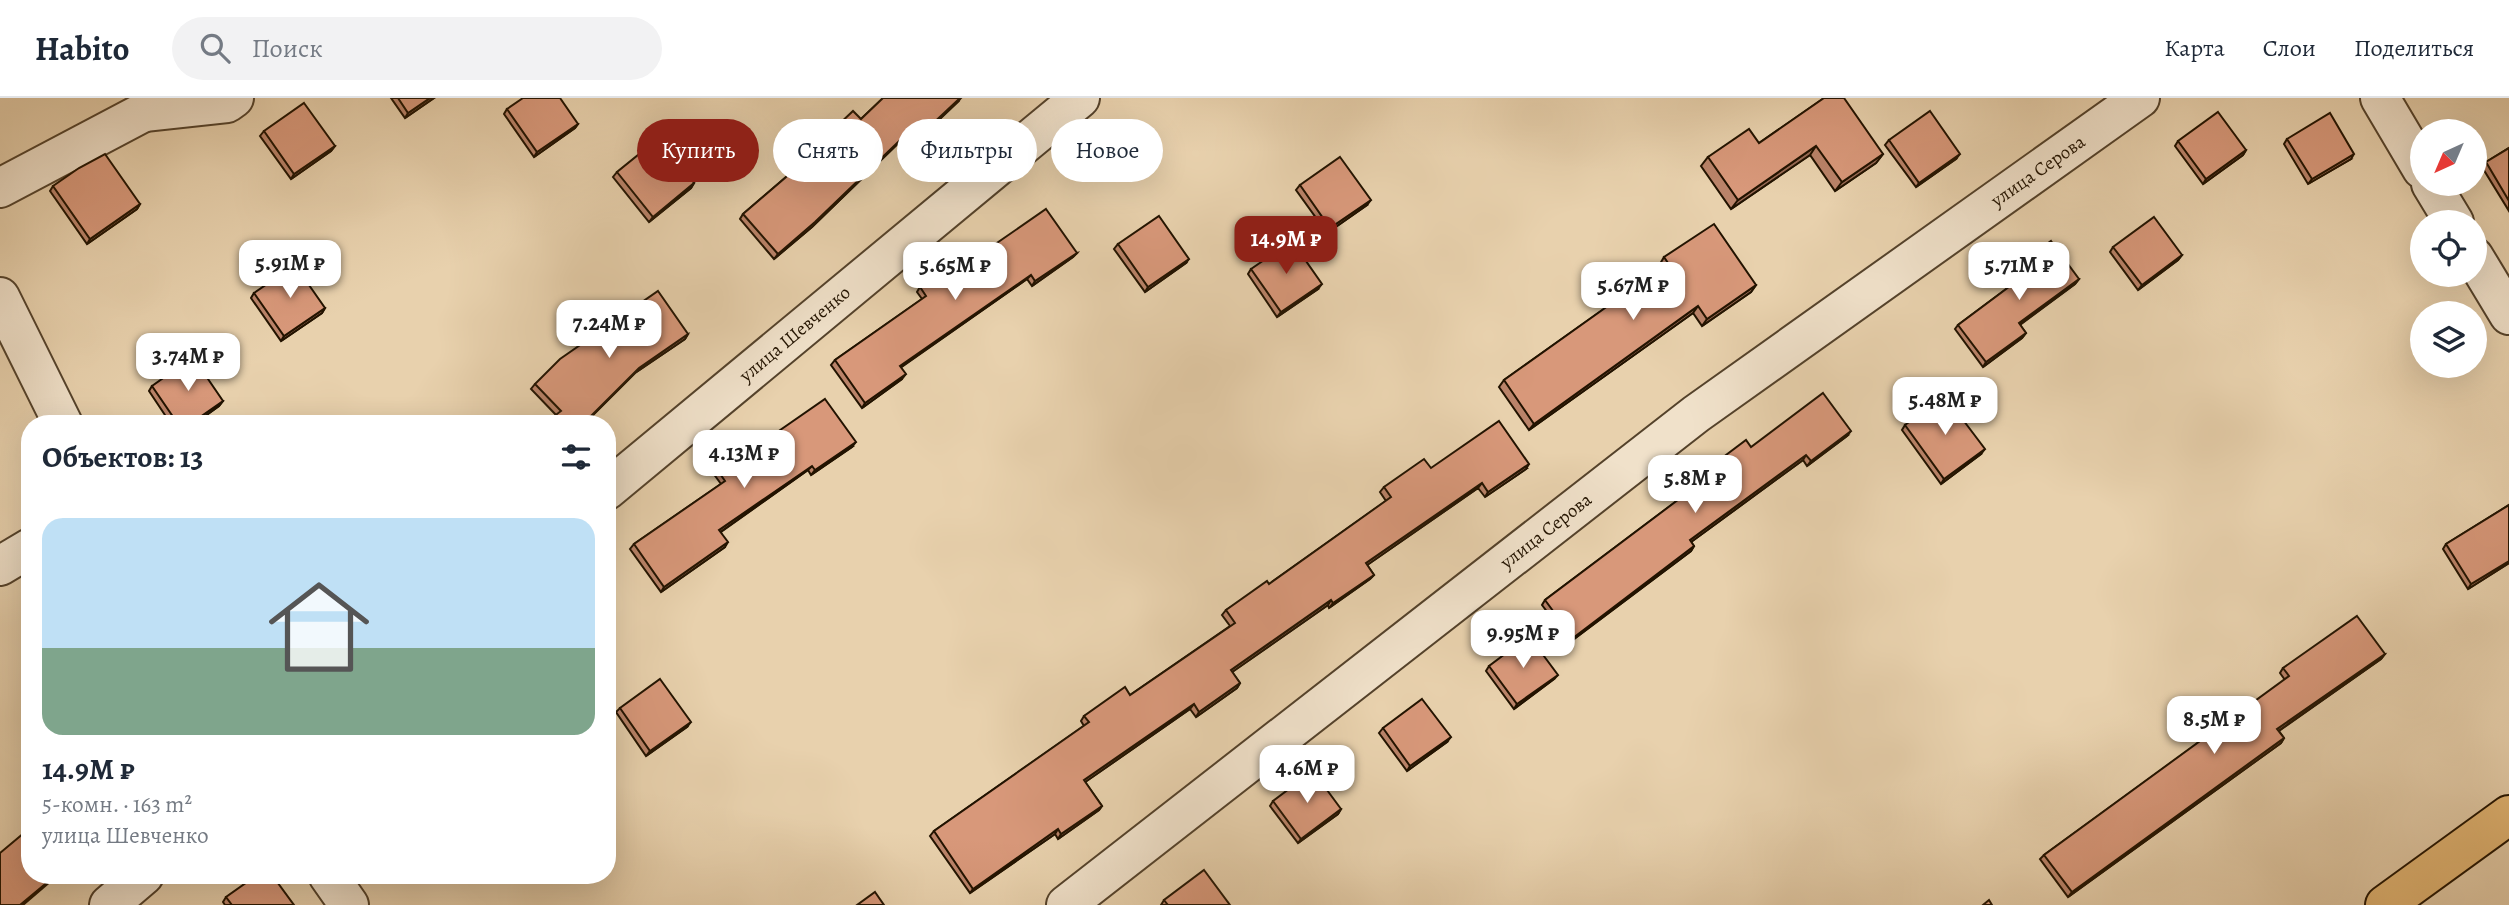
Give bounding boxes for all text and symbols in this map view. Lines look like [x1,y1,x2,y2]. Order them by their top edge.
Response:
search box [172,17,662,80]
text: Habito [35,26,130,71]
icon: search [196,29,234,67]
text: Поиск [252,31,323,66]
text: Карта [2164,32,2225,64]
text: Слои [2263,32,2316,64]
text: Поделиться [2354,32,2474,64]
chip: Купить [637,119,759,182]
chip: Снять [773,119,883,182]
chip: Фильтры [897,119,1037,182]
chip: Новое [1051,119,1163,182]
north arrow [2410,119,2487,196]
map controls [2410,119,2487,378]
street label: улица Серова [1985,129,2091,214]
button: locate [2410,210,2487,287]
pin: 14.9M ₽ [1221,216,1351,276]
text: 14.9M ₽ [1250,223,1322,254]
pin: 5.91M ₽ [225,240,355,300]
pin: 5.65M ₽ [890,242,1020,302]
pin: 5.71M ₽ [1954,242,2084,302]
text: 5.91M ₽ [255,247,325,278]
text: 5.65M ₽ [919,249,991,280]
text: 5.71M ₽ [1984,249,2054,280]
pin: 5.67M ₽ [1568,262,1698,322]
text: 5.67M ₽ [1597,269,1669,300]
street label: улица Шевченко [733,280,856,389]
pin: 7.24M ₽ [544,300,674,360]
button: layers [2410,301,2487,378]
text: 7.24M ₽ [572,307,646,338]
pin: 3.74M ₽ [123,334,253,393]
text: 3.74M ₽ [152,340,224,371]
pin: 5.48M ₽ [1880,378,2010,437]
text: 5.48M ₽ [1908,384,1982,415]
pin: 4.13M ₽ [679,430,809,490]
text: Объектов: 13 [42,437,203,477]
text: 4.13M ₽ [709,437,779,468]
icon: filters [557,438,595,476]
pin: 5.8M ₽ [1638,456,1752,515]
text: 5.8M ₽ [1664,462,1726,493]
street label: улица Серова [1494,487,1597,576]
icon: home [256,564,382,690]
pin: 9.95M ₽ [1458,610,1588,670]
text: 9.95M ₽ [1487,617,1559,648]
pin: 8.5M ₽ [2157,696,2271,756]
text: 8.5M ₽ [2183,703,2245,734]
pin: 4.6M ₽ [1250,746,1364,805]
text: 14.9M ₽ [42,749,135,789]
text: 4.6M ₽ [1276,752,1338,783]
text: 5-комн. · 163 m² [42,789,192,820]
text: улица Шевченко [42,820,209,851]

